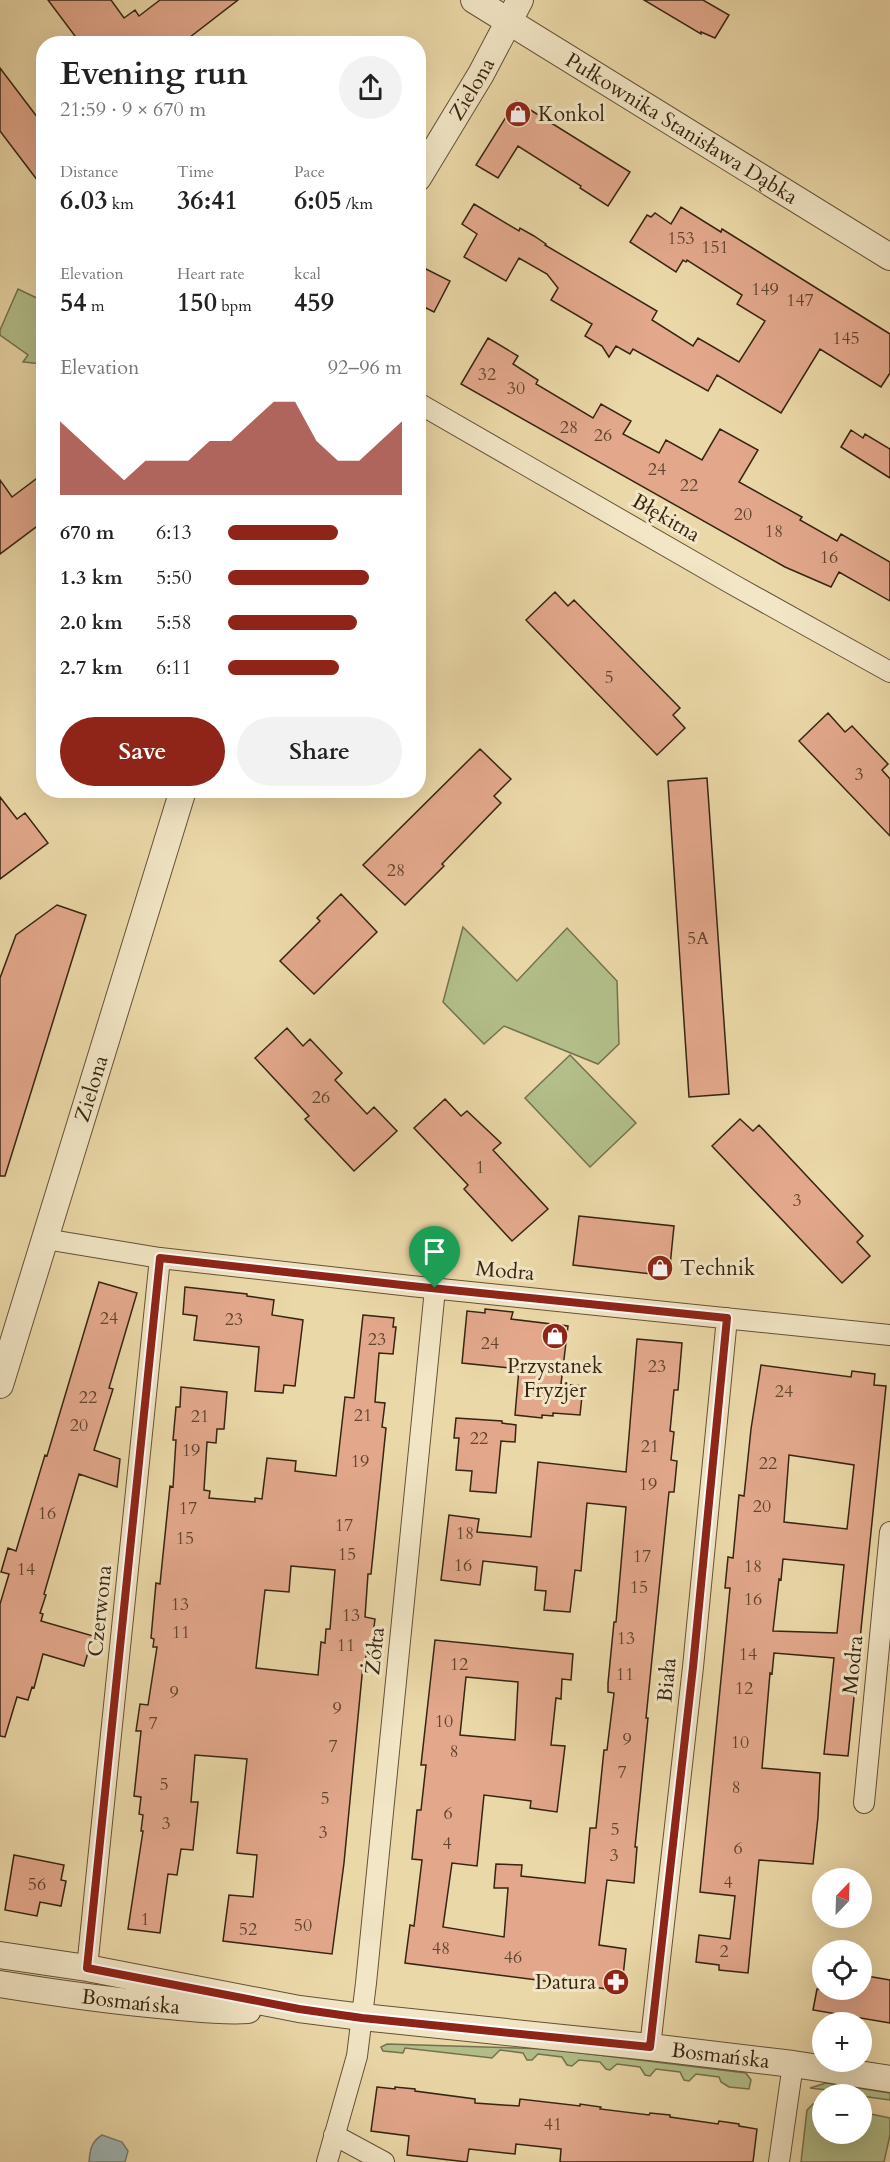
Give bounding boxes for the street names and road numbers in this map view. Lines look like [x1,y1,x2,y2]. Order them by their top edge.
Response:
street label: Pułkownika Stanisława Dąbka [560,45,803,211]
street label: Zielona [442,53,502,126]
street label: Błękitna [627,487,705,549]
street label: Zielona [67,1052,115,1126]
street label: Modra [474,1254,536,1288]
street label: Czerwona [81,1564,119,1658]
street label: Żółta [358,1626,392,1676]
street label: Modra [835,1634,871,1696]
street label: Biała [650,1657,684,1703]
street label: Bosmańska [80,1982,181,2021]
street label: Bosmańska [670,2035,771,2076]

